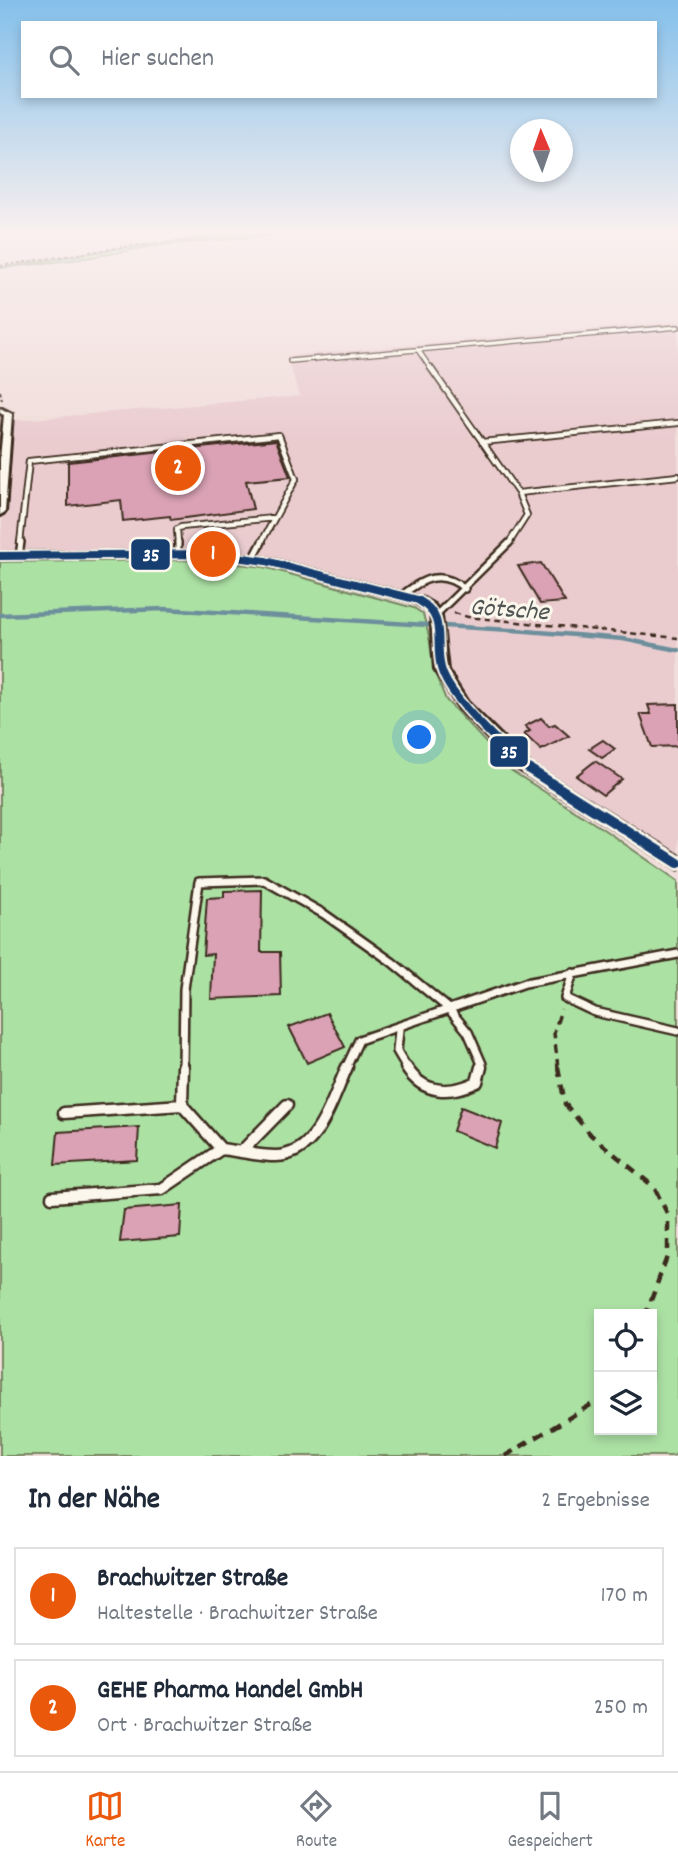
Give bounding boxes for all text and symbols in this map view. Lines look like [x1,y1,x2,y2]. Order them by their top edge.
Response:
search box [21,21,657,98]
icon: search [45,41,83,79]
text: Hier suchen [101,41,214,78]
north arrow [510,119,573,182]
pin: 2 [155,442,201,494]
pin: 1 [190,528,236,580]
line badge: 35 [130,538,171,571]
text: 35 [142,544,160,571]
water label: Götsche [468,590,551,632]
your location [402,720,436,754]
line badge: 35 [489,735,529,768]
text: 35 [500,741,518,768]
map controls [594,1309,657,1435]
button: locate [594,1309,657,1372]
button: layers [594,1372,657,1435]
text: In der Nähe [28,1480,160,1523]
text: 2 Ergebnisse [541,1485,650,1518]
text: Brachwitzer Straße [97,1561,288,1598]
text: 1 [50,1580,56,1613]
text: 170 m [601,1580,648,1613]
text: Haltestelle · Brachwitzer Straße [97,1598,378,1631]
text: GEHE Pharma Handel GmbH [97,1673,363,1710]
text: 2 [48,1692,58,1725]
text: 250 m [594,1692,648,1725]
text: Ort · Brachwitzer Straße [97,1710,312,1743]
tab: Karte [85,1787,125,1856]
tab: Route [296,1787,337,1856]
tab: Gespeichert [507,1787,593,1856]

